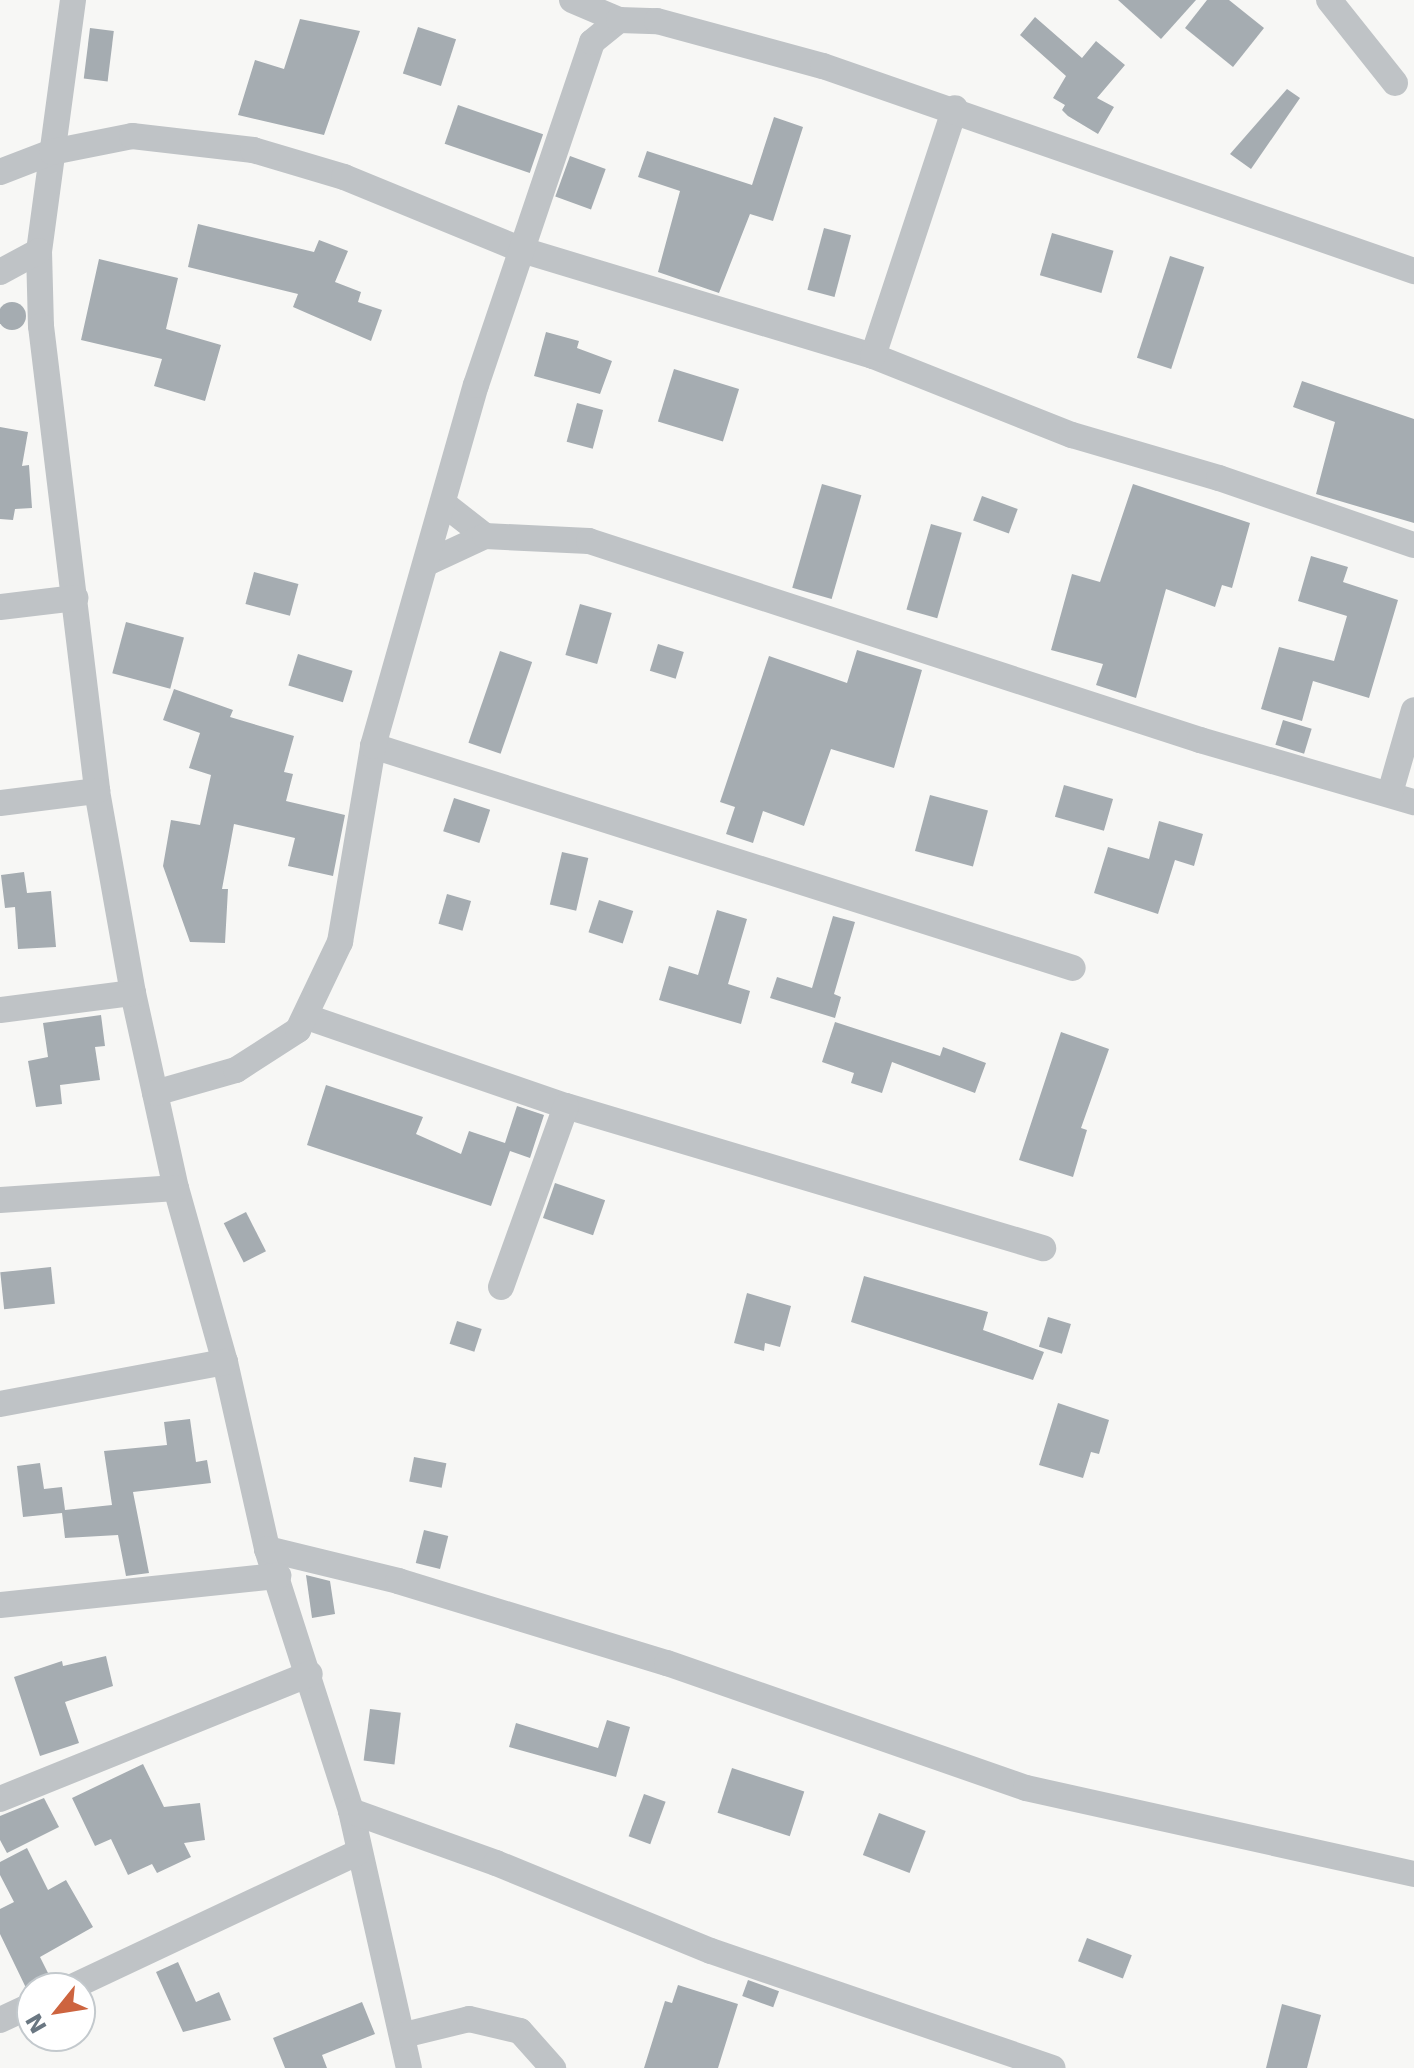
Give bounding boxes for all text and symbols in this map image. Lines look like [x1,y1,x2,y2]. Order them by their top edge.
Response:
north arrow [16,1972,96,2052]
text: N [21,2009,52,2037]

